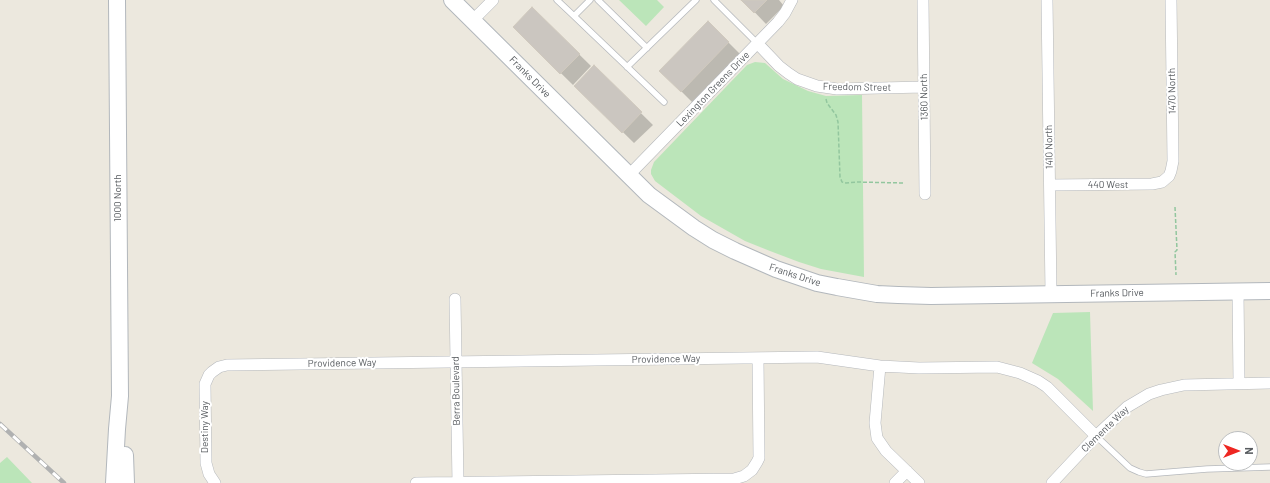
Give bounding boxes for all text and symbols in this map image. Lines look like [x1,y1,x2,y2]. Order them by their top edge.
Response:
street label: Lexington Greens Drive [674,49,752,129]
street label: Franks Drive [507,54,553,100]
street label: 1470 North [1166,68,1178,114]
street label: 1360 North [918,74,930,120]
street label: Freedom Street [823,80,891,94]
street label: 1410 North [1043,125,1055,169]
street label: 1000 North [112,174,124,222]
street label: 440 West [1088,179,1128,191]
street label: Franks Drive [768,261,822,289]
street label: Franks Drive [1090,287,1144,299]
street label: Providence Way [632,352,700,366]
street label: Providence Way [308,356,376,370]
street label: Berra Boulevard [449,356,463,426]
street label: Destiny Way [199,401,211,453]
street label: Clemente Way [1079,403,1131,455]
north arrow [1218,431,1258,471]
text: N [1243,447,1256,455]

